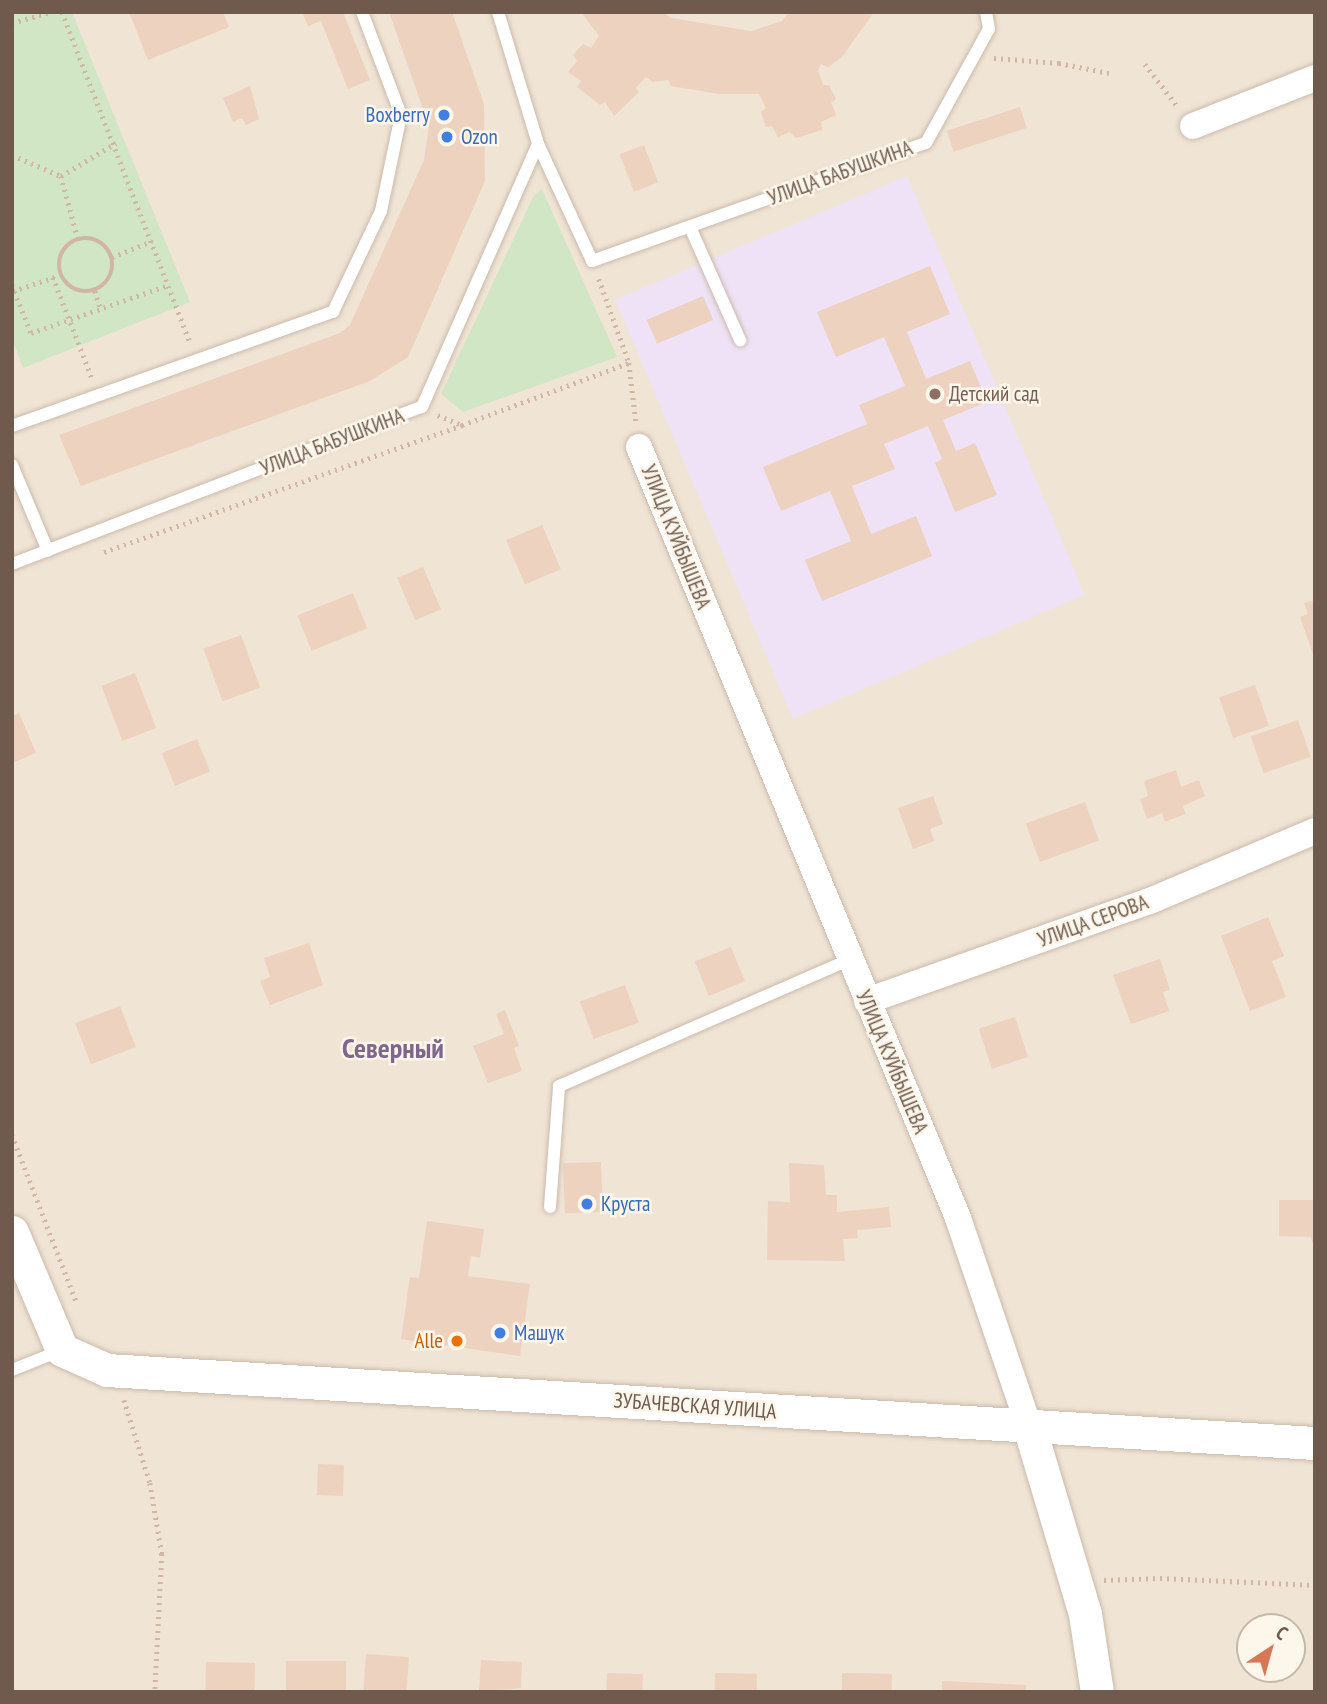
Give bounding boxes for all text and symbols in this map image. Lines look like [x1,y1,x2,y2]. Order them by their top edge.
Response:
place label: Boxberry [366,102,430,128]
marker: Boxberry [436,107,452,123]
place label: Ozon [461,124,498,150]
marker: Ozon [439,129,455,145]
street label: УЛИЦА БАБУШКИНА [764,135,916,211]
place label: Детский сад [949,381,1039,407]
marker: Детский сад [927,386,943,402]
street label: УЛИЦА БАБУШКИНА [256,403,408,481]
street label: УЛИЦА КУЙБЫШЕВА [635,461,717,613]
street label: УЛИЦА СЕРОВА [1034,889,1152,953]
street label: УЛИЦА КУЙБЫШЕВА [850,986,934,1138]
district label: Северный [342,1031,444,1065]
place label: Круста [601,1191,650,1217]
marker: Круста [579,1196,595,1212]
place label: Машук [514,1320,564,1346]
marker: Машук [492,1325,508,1341]
place label: Alle [415,1328,443,1354]
marker: Alle [449,1333,465,1349]
street label: ЗУБАЧЕВСКАЯ УЛИЦА [613,1388,777,1424]
north arrow [1236,1613,1306,1683]
text: С [1272,1620,1293,1645]

